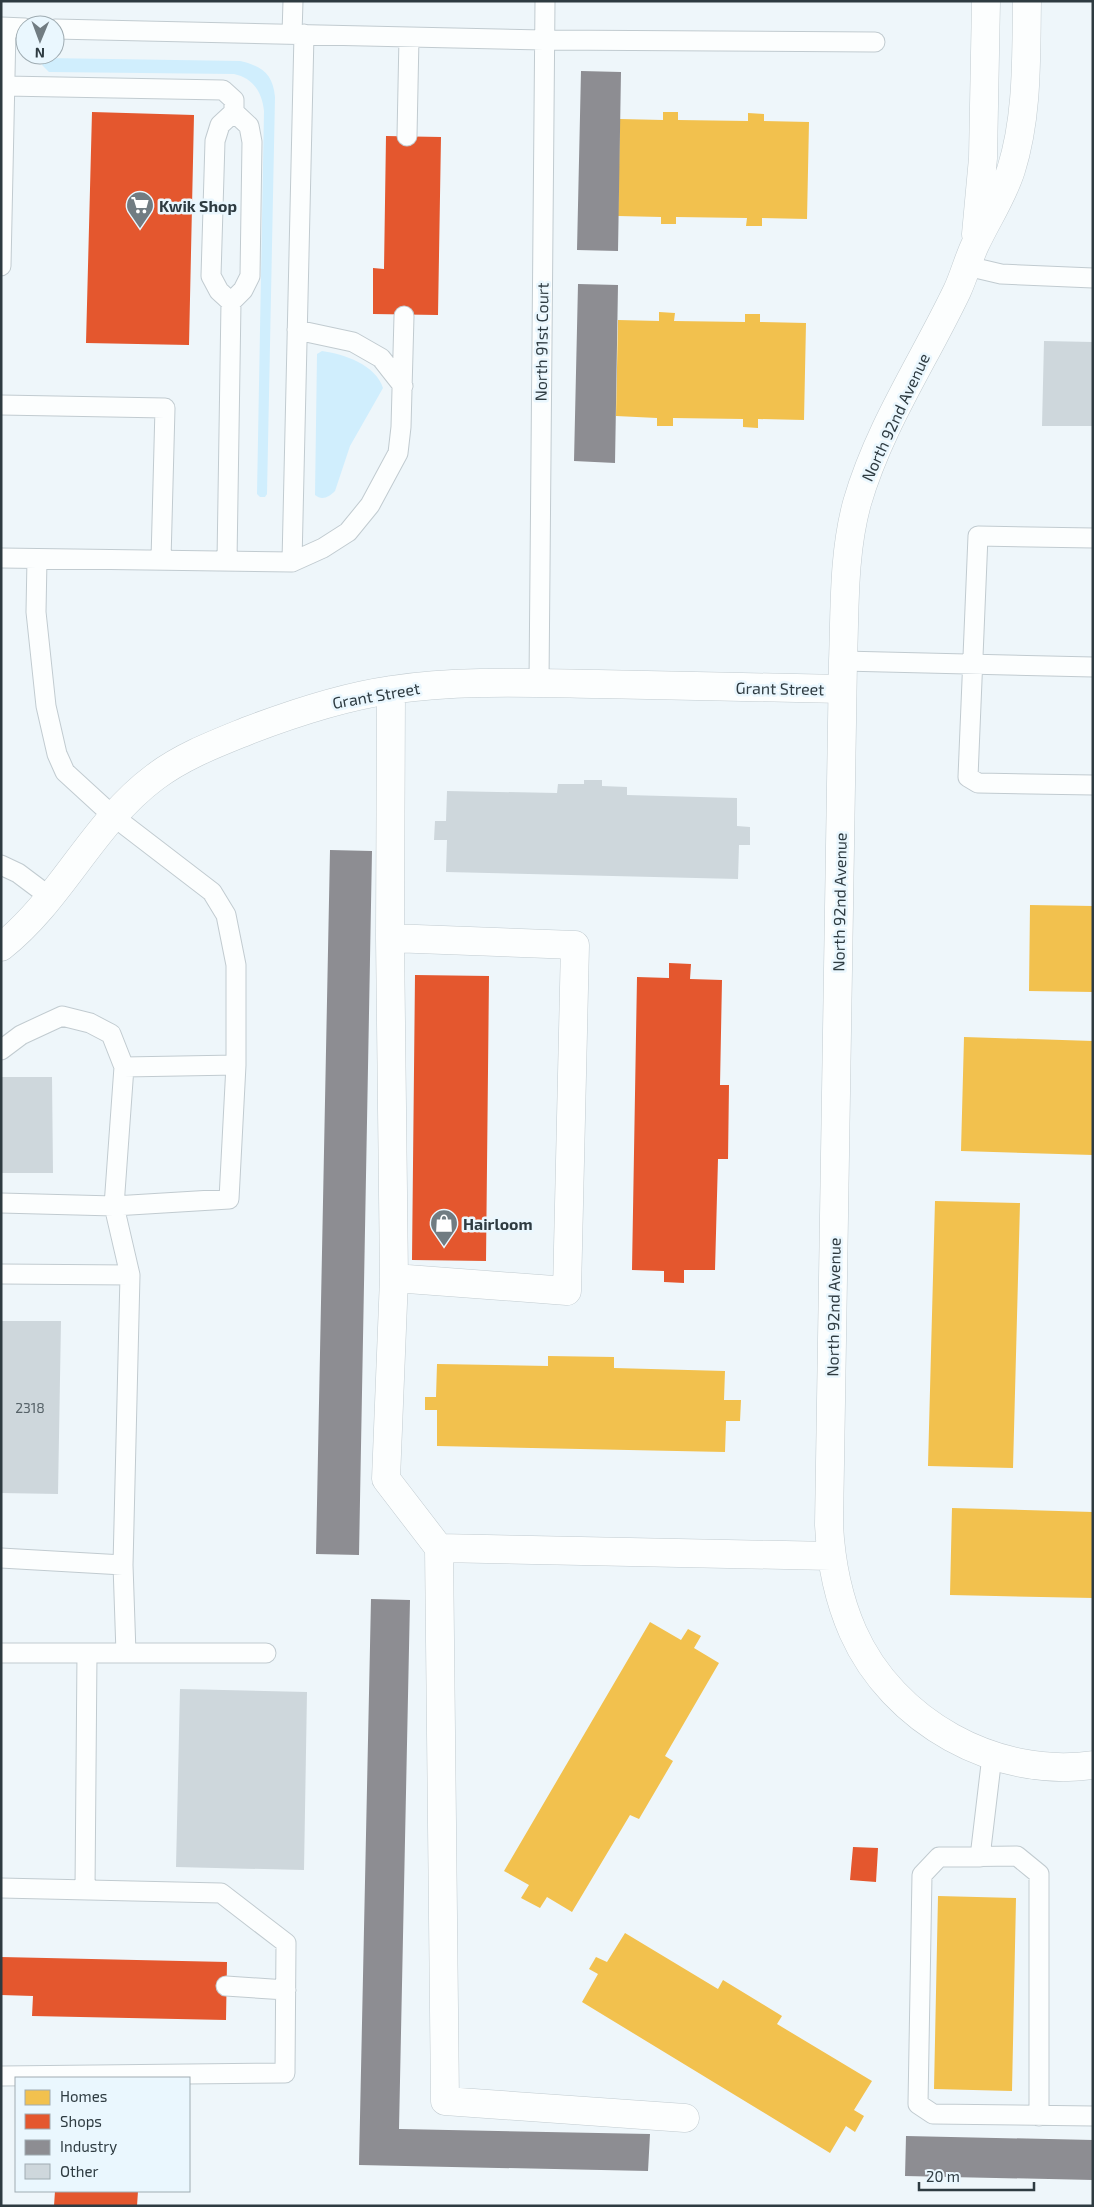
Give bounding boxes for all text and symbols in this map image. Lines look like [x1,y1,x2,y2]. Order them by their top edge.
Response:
north arrow [15,15,65,65]
text: N [35,45,45,62]
supermarket icon: Kwik Shop [125,190,155,229]
place label: Kwik Shop [159,196,237,215]
street label: North 91st Court [530,282,552,402]
street label: North 92nd Avenue [857,350,933,484]
street label: Grant Street [331,678,421,712]
street label: Grant Street [735,678,825,698]
street label: North 92nd Avenue [828,832,850,972]
shop icon: Hairloom [429,1208,459,1247]
place label: Hairloom [463,1214,533,1233]
street label: North 92nd Avenue [822,1237,844,1377]
house number: 2318 [15,1399,45,1416]
legend [15,2077,190,2192]
text: Homes [60,2087,107,2105]
text: Shops [60,2112,102,2130]
text: Industry [60,2137,117,2155]
scale bar [919,2160,1034,2192]
text: Other [60,2162,99,2180]
text: 20 m [926,2167,960,2185]

